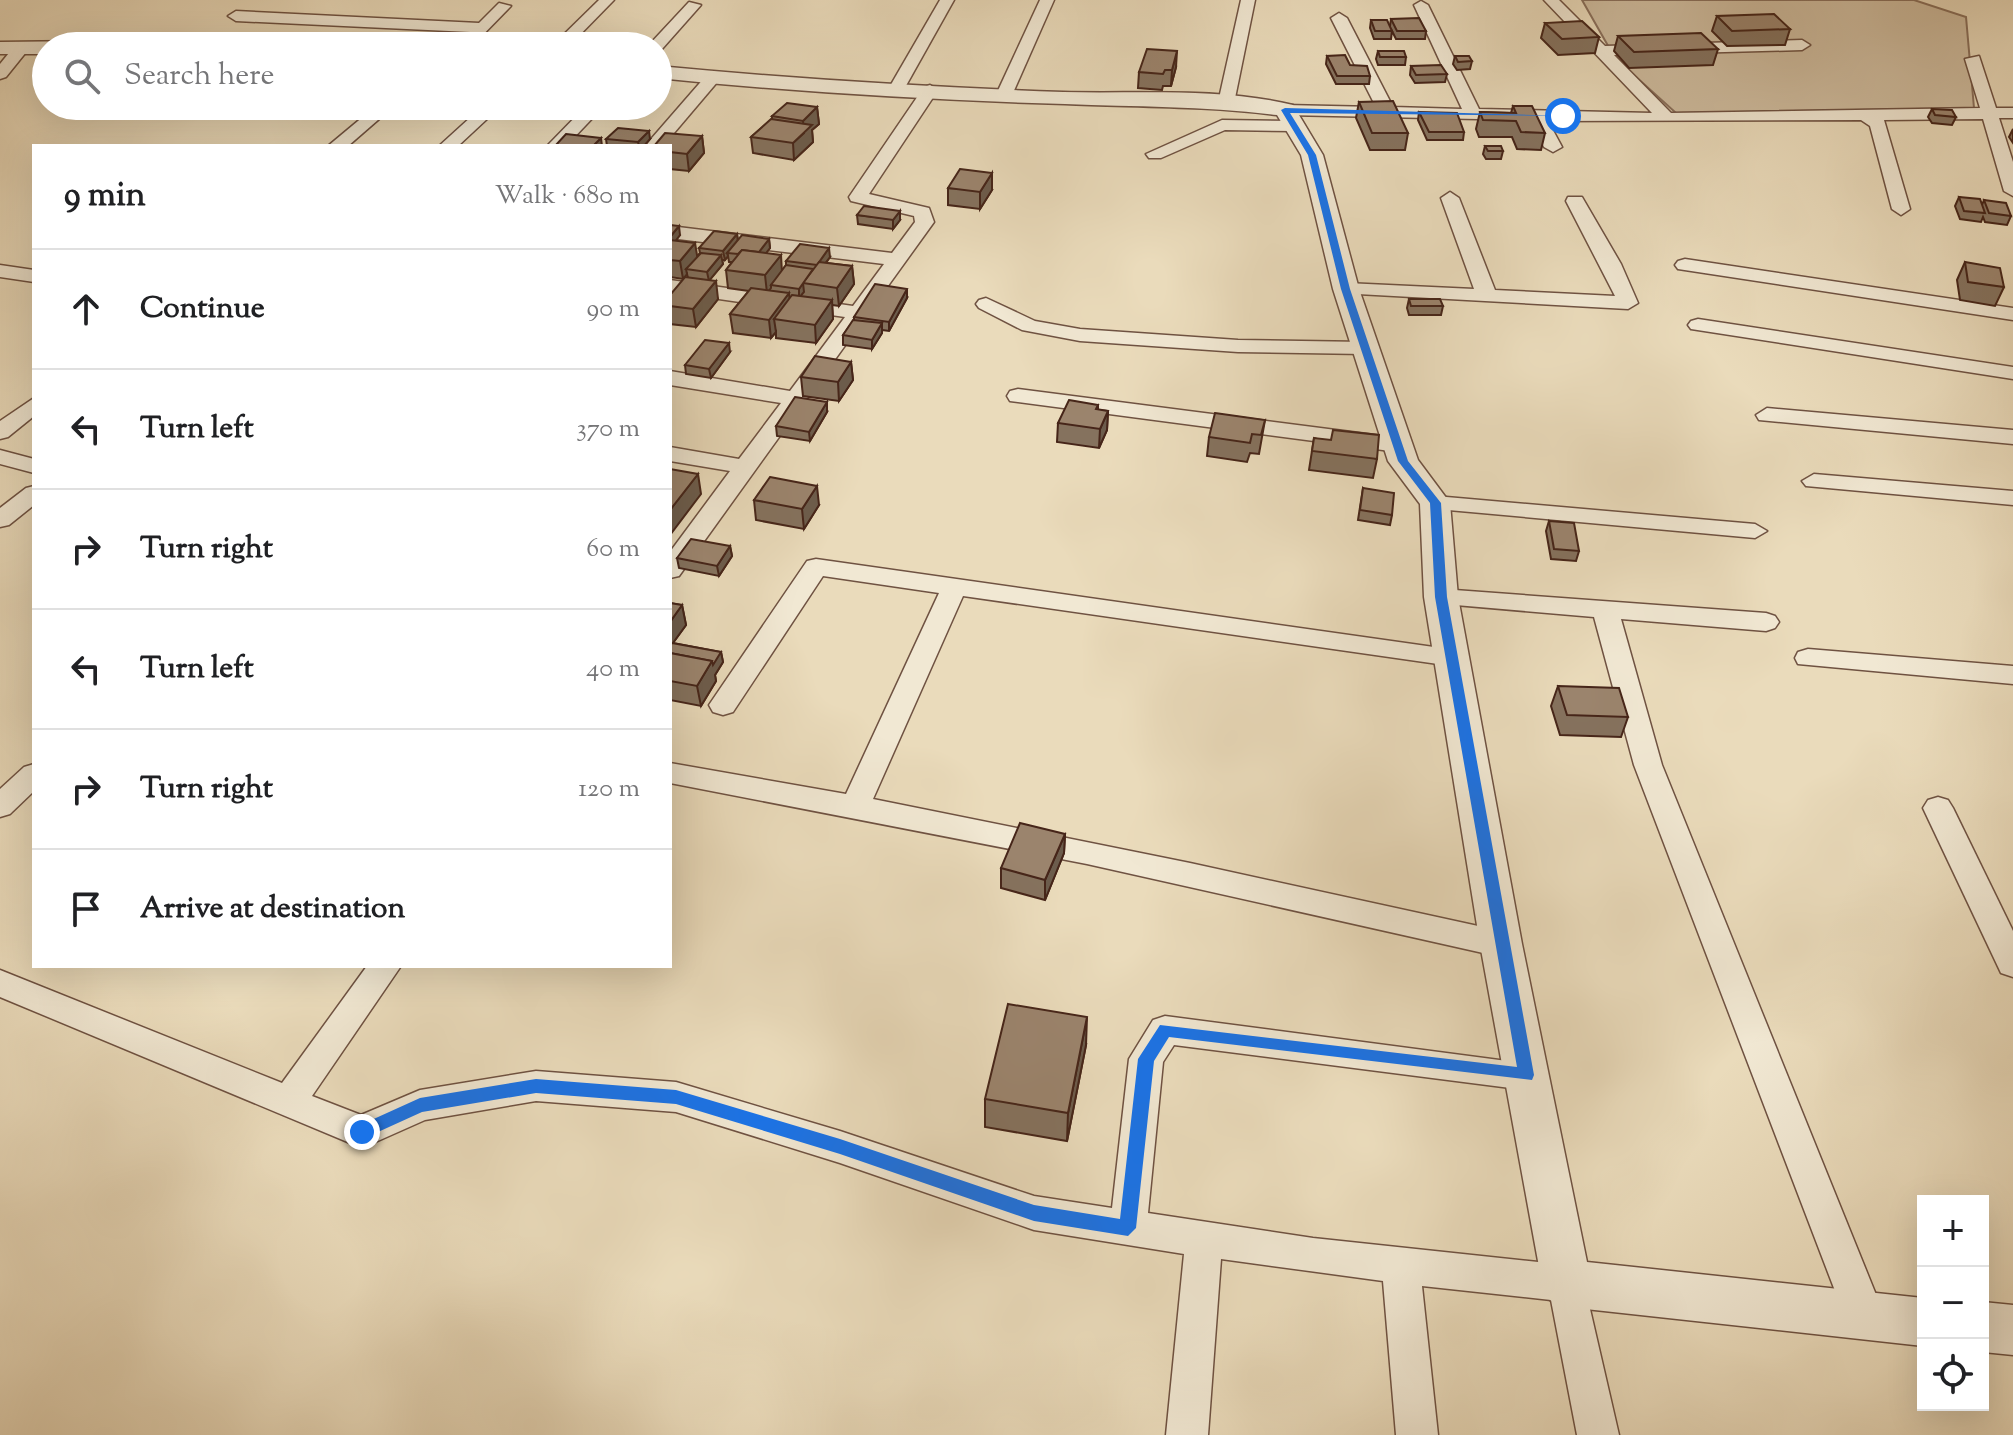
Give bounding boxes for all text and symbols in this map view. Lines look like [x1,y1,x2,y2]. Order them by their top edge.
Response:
search box [32,32,672,120]
icon: search [60,54,104,98]
text: Search here [124,55,274,98]
route start [1545,98,1581,134]
text: 9 min [64,172,146,221]
text: Walk · 680 m [495,178,640,215]
icon: ahead [64,287,108,331]
text: Continue [140,288,265,331]
text: 90 m [587,291,640,328]
icon: left [64,407,108,451]
text: Turn left [140,408,254,451]
text: 370 m [576,411,640,448]
icon: right [64,527,108,571]
text: Turn right [140,528,273,571]
text: 60 m [586,531,640,568]
icon: left [64,647,108,691]
text: Turn left [140,648,254,691]
text: 40 m [586,651,640,688]
icon: right [64,767,108,811]
text: Turn right [140,768,273,811]
text: 120 m [578,771,640,808]
icon: arrive [64,887,108,931]
text: Arrive at destination [140,888,405,931]
route end [344,1114,380,1150]
map controls [1917,1195,1989,1411]
button: + [1917,1195,1989,1267]
button: − [1917,1267,1989,1339]
button: locate [1917,1339,1989,1411]

